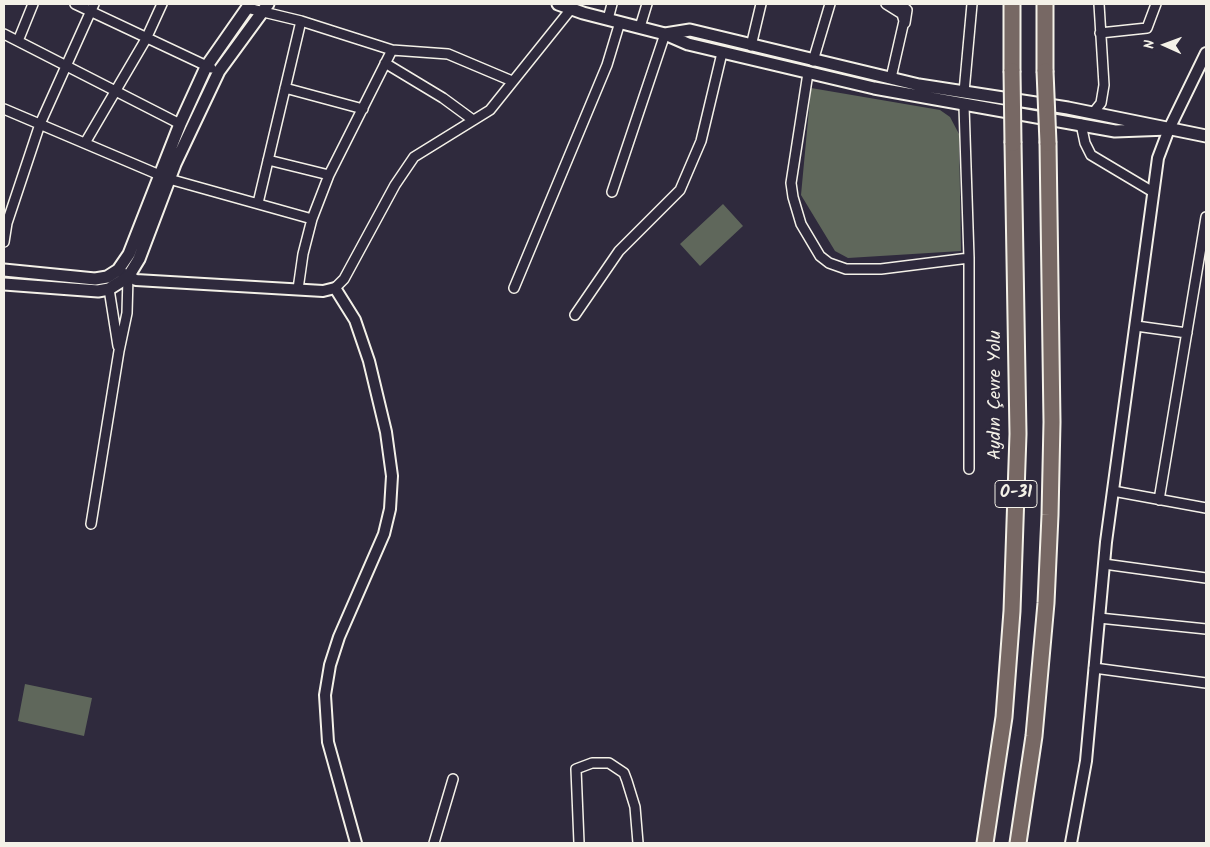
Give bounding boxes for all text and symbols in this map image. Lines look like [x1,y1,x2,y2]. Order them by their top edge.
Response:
north arrow [1140,20,1190,70]
text: N [1139,40,1161,49]
street label: Aydın Çevre Yolu [986,330,1008,460]
road number: O-31 [995,480,1037,508]

